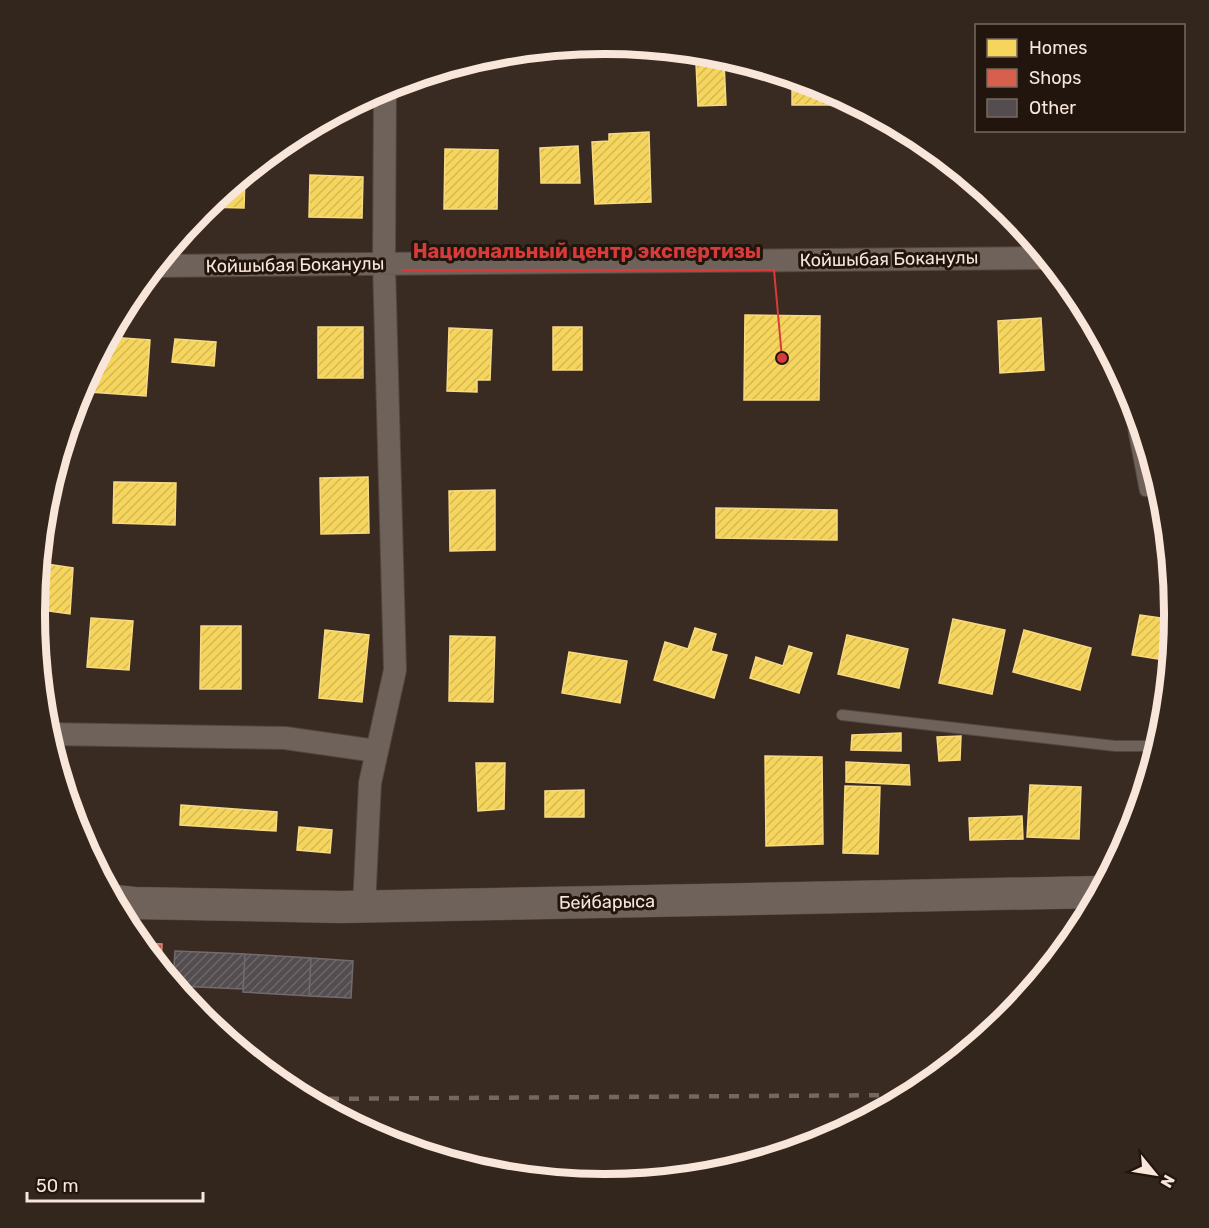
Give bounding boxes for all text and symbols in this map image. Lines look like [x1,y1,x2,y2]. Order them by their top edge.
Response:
legend [975,24,1185,132]
text: Homes [1029,37,1087,59]
text: Shops [1029,67,1081,89]
text: Other [1029,97,1076,119]
callout: Национальный центр экспертизы [401,232,774,270]
text: Национальный центр экспертизы [413,239,761,263]
street label: Койшыбая Боканулы [799,246,979,272]
street label: Койшыбая Боканулы [205,252,385,278]
street label: Бейбарыса [559,890,655,914]
north arrow [1125,1144,1185,1204]
scale bar [27,1165,202,1203]
text: N [1156,1172,1179,1191]
text: 50 m [36,1175,79,1197]

